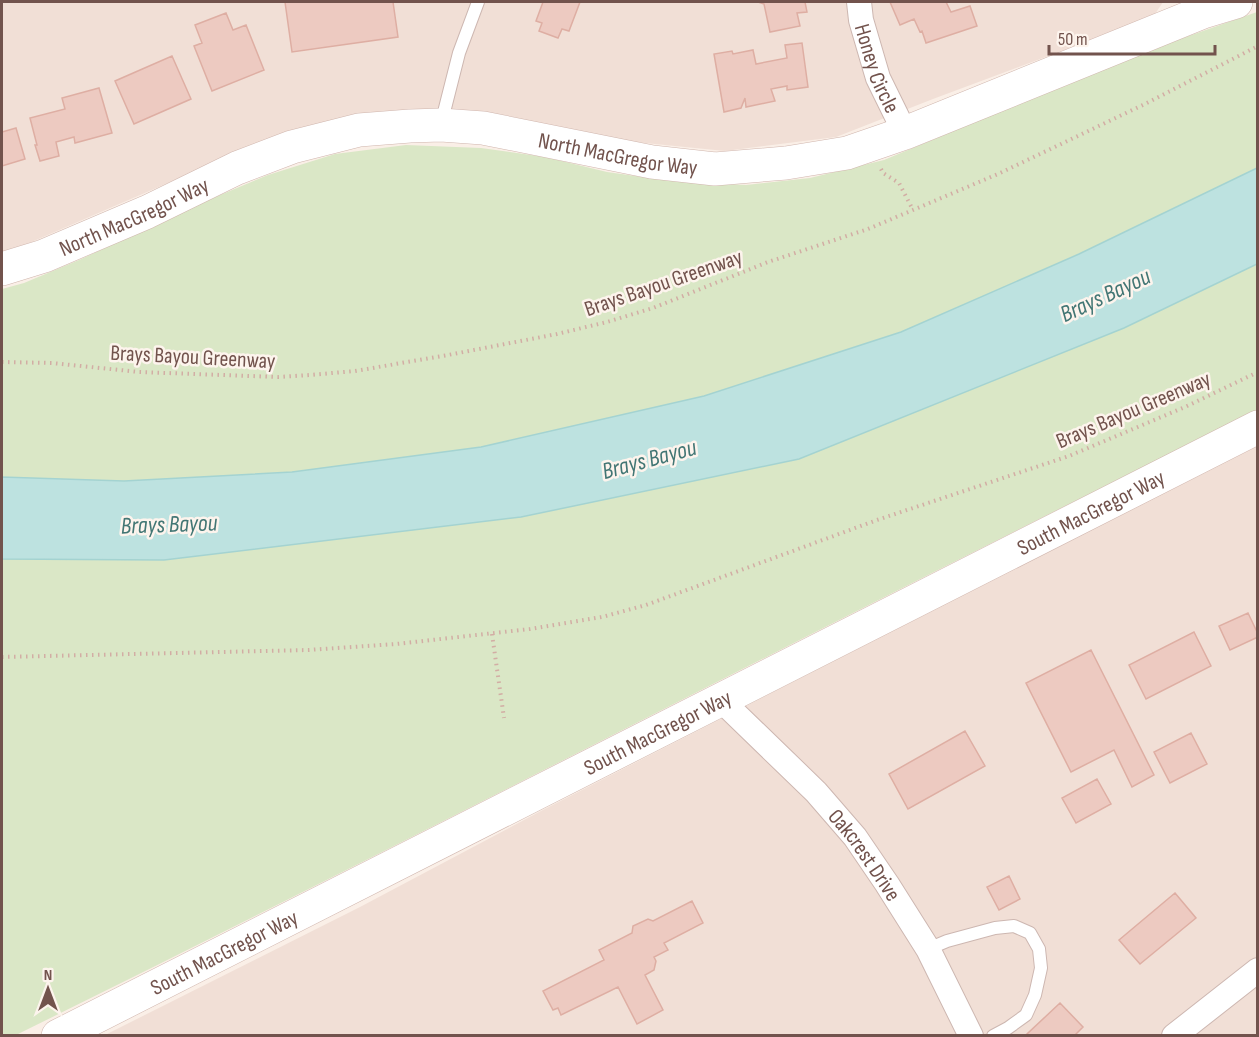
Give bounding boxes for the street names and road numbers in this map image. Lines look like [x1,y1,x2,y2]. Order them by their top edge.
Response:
street label: Honey Circle [848,21,905,118]
street label: North MacGregor Way [536,127,699,182]
street label: North MacGregor Way [55,172,214,263]
street label: Brays Bayou Greenway [581,244,746,323]
street label: Brays Bayou Greenway [110,340,277,375]
street label: Brays Bayou Greenway [1052,365,1215,455]
street label: South MacGregor Way [1013,464,1170,562]
street label: South MacGregor Way [580,684,737,782]
street label: Oakcrest Drive [822,804,906,906]
street label: South MacGregor Way [146,904,303,1002]

